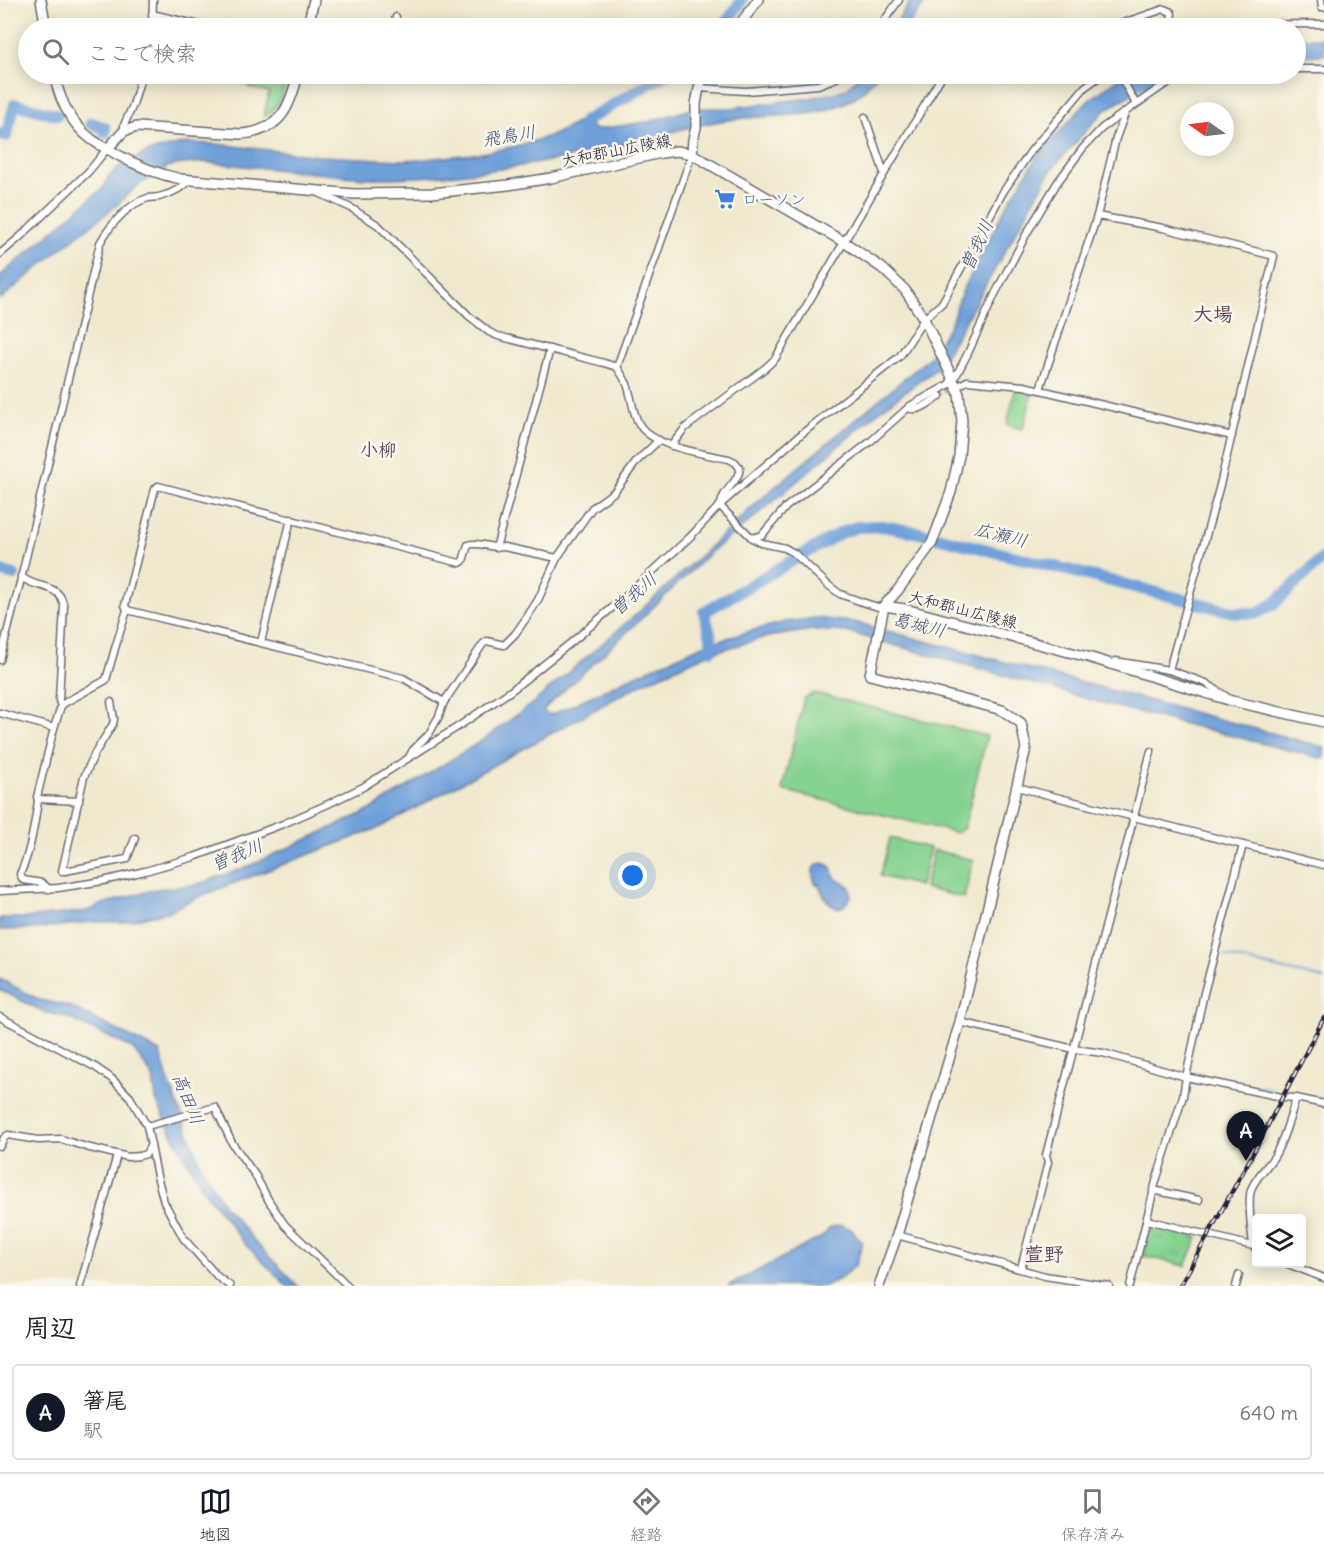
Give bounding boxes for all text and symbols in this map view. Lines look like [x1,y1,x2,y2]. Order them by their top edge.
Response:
search box [18,18,1306,84]
icon: search [39,35,72,68]
text: ここで検索 [87,39,197,67]
north arrow [1180,102,1234,156]
water label: 飛鳥川 [480,120,537,151]
street label: 大和郡山広陵線 [559,129,673,171]
supermarket icon: ローソン [713,187,737,211]
place label: ローソン [742,189,806,209]
water label: 曽我川 [955,215,998,274]
district label: 大場 [1193,301,1233,326]
district label: 小柳 [360,438,396,461]
water label: 広瀬川 [972,517,1030,552]
water label: 曽我川 [606,567,662,620]
street label: 大和郡山広陵線 [906,586,1020,632]
water label: 葛城川 [890,607,948,642]
water label: 曽我川 [207,833,266,876]
your location [618,861,647,890]
water label: 高田川 [168,1069,209,1128]
pin: A [1226,1112,1266,1161]
map controls [1252,1214,1306,1268]
button: layers [1252,1214,1306,1268]
district label: 萱野 [1024,1241,1064,1266]
text: 周辺 [24,1311,76,1344]
text: 箸尾 [83,1386,127,1414]
text: A [39,1400,52,1425]
text: 640 m [1239,1400,1298,1425]
text: 駅 [83,1417,103,1442]
tab: 地図 [199,1485,232,1545]
tab: 経路 [630,1485,663,1545]
tab: 保存済み [1061,1485,1125,1545]

